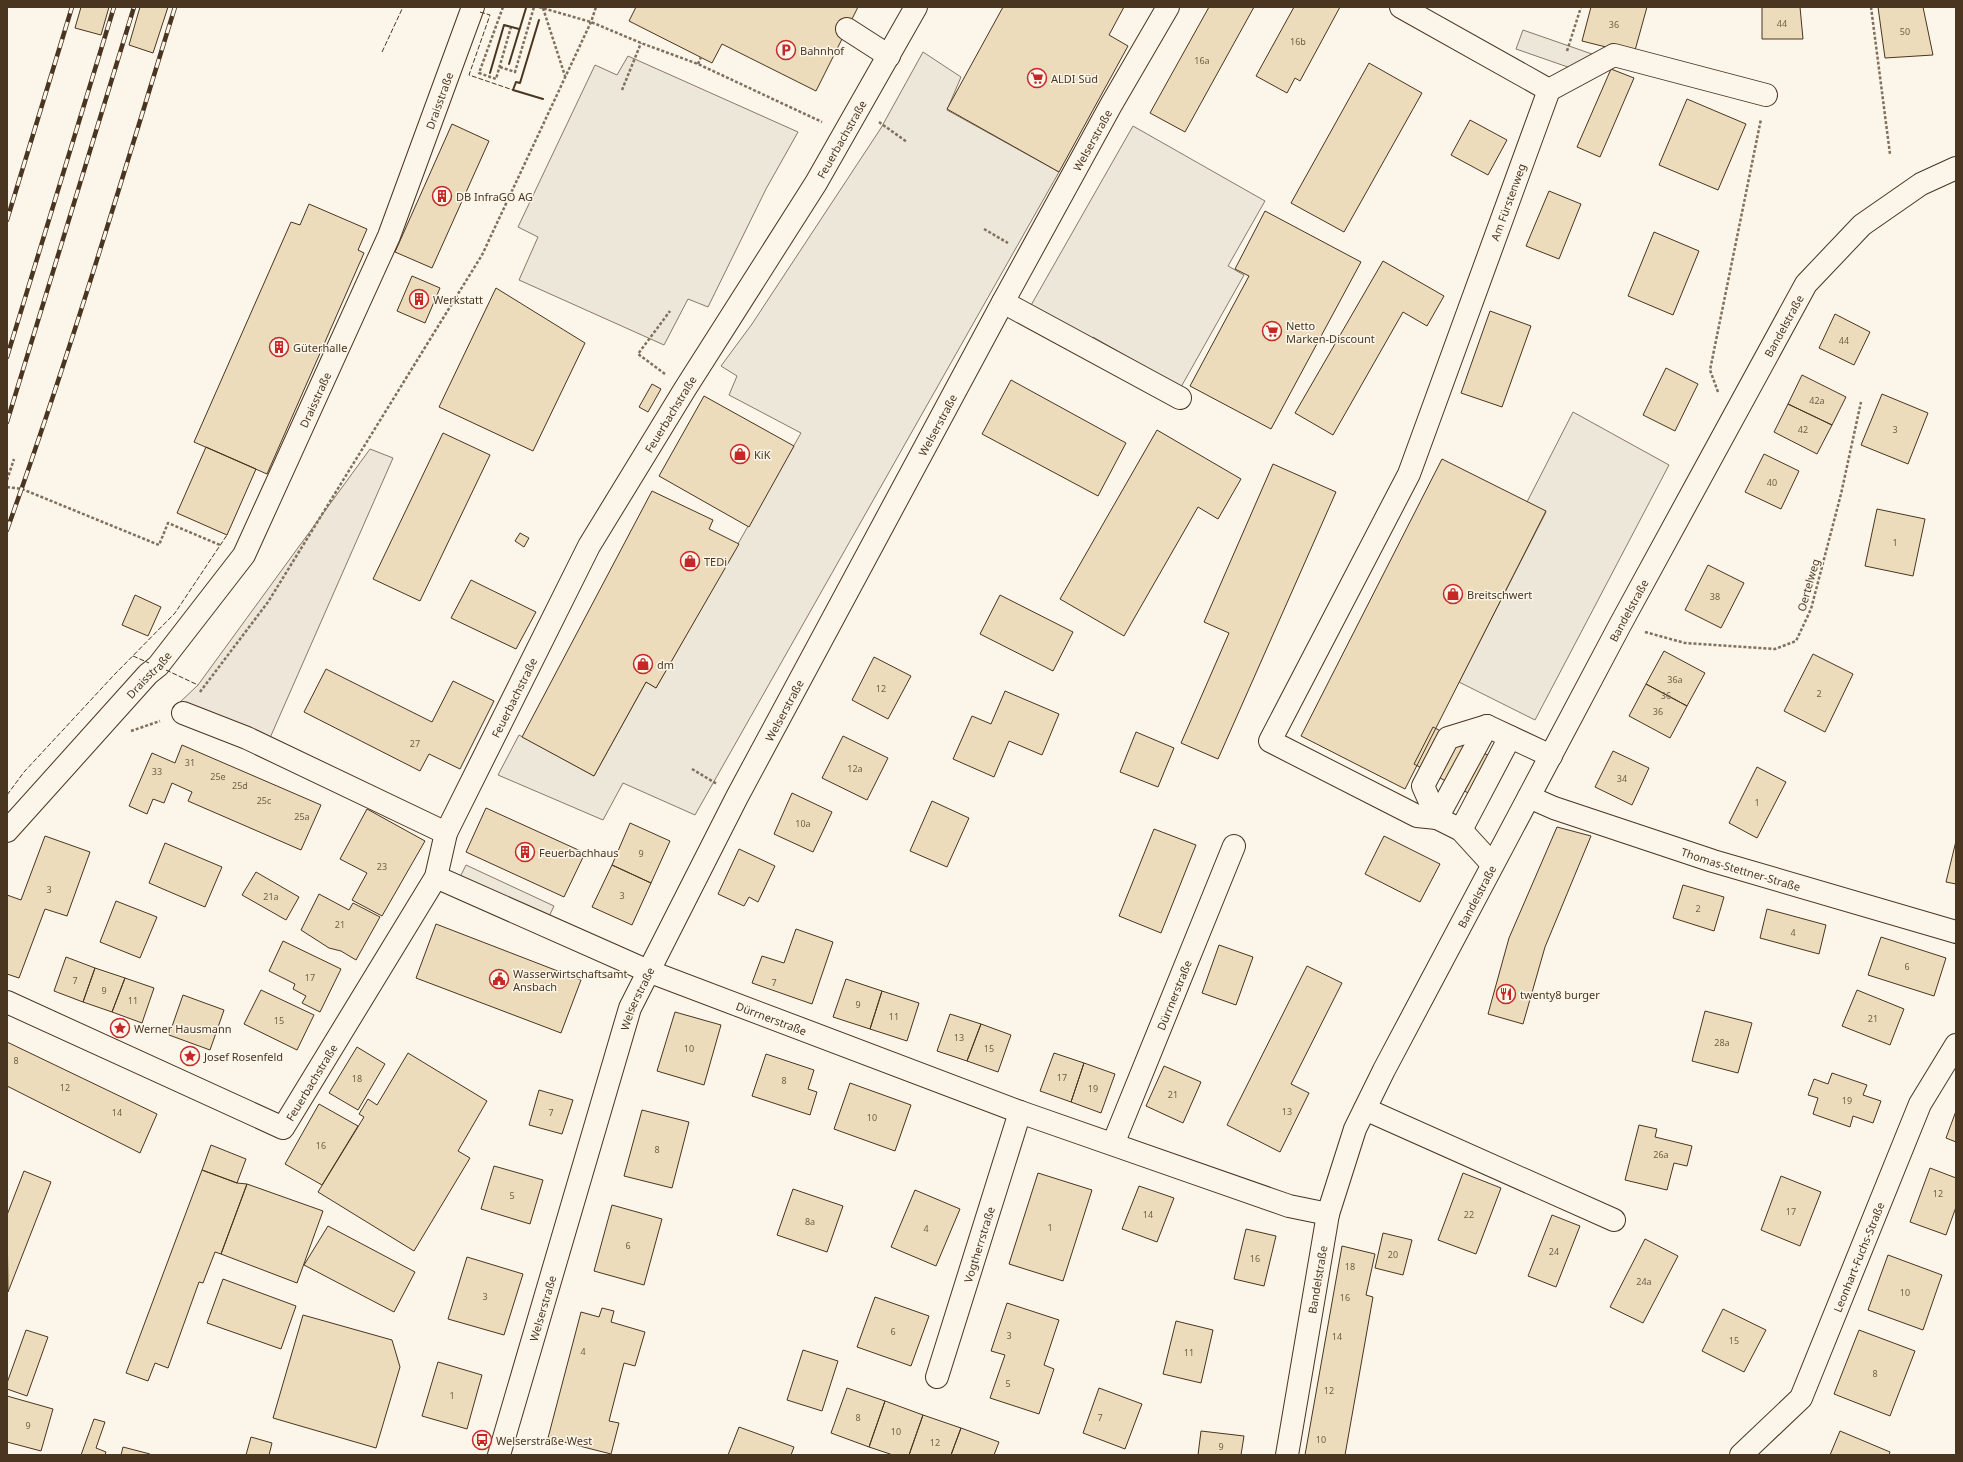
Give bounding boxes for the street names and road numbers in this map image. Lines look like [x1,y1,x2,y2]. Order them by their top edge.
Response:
street label: Draisstraße [421,70,456,131]
street label: Feuerbachstraße [813,97,869,181]
street label: Welserstraße [1069,107,1115,174]
street label: Am Fürstenweg [1487,161,1529,243]
street label: Bandelstraße [1760,292,1806,360]
street label: Draisstraße [296,369,334,430]
street label: Feuerbachstraße [641,373,699,455]
street label: Welserstraße [914,391,960,458]
street label: Oertelweg [1793,557,1823,613]
street label: Bandelstraße [1605,576,1651,644]
street label: Draisstraße [122,648,174,701]
street label: Feuerbachstraße [487,655,540,740]
street label: Welserstraße [761,677,806,744]
street label: Thomas-Stettner-Straße [1679,843,1803,894]
street label: Bandelstraße [1453,862,1499,930]
street label: Dürrnerstraße [1153,958,1195,1032]
street label: Welserstraße [616,964,657,1032]
street label: Dürrnerstraße [734,998,809,1038]
street label: Feuerbachstraße [282,1041,340,1123]
street label: Leonhart-Fuchs-Straße [1829,1200,1887,1314]
street label: Vogtherrstraße [960,1204,997,1284]
street label: Bandelstraße [1304,1244,1330,1315]
street label: Welserstraße [525,1273,559,1343]

